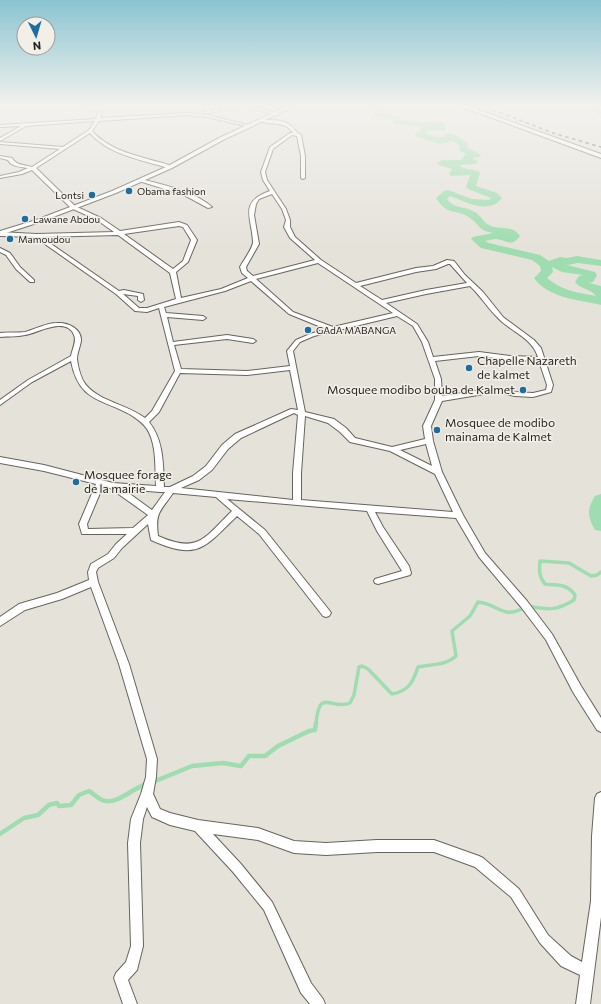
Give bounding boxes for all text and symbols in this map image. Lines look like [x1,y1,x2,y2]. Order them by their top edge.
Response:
north arrow [16,16,56,56]
text: N [32,40,42,53]
place label: Obama fashion [137,185,206,197]
marker: Obama fashion [124,186,134,196]
place label: Lontsi [55,189,84,201]
marker: Lontsi [87,190,97,200]
place label: Lawane Abdou [33,213,100,225]
marker: Lawane Abdou [20,214,30,224]
place label: Mamoudou [18,233,70,245]
marker: Mamoudou [5,234,15,244]
place label: GAdA MABANGA [316,324,396,336]
marker: GAdA MABANGA [303,325,313,335]
place label: Chapelle Nazareth de kalmet [477,353,577,381]
marker: Chapelle Nazareth de kalmet [464,363,474,373]
place label: Mosquee modibo bouba de Kalmet [327,382,515,396]
marker: Mosquee modibo bouba de Kalmet [518,385,528,395]
place label: Mosquee de modibo mainama de Kalmet [445,415,555,443]
marker: Mosquee de modibo mainama de Kalmet [432,425,442,435]
place label: Mosquee forage de la mairie [84,467,172,495]
marker: Mosquee forage de la mairie [71,477,81,487]

